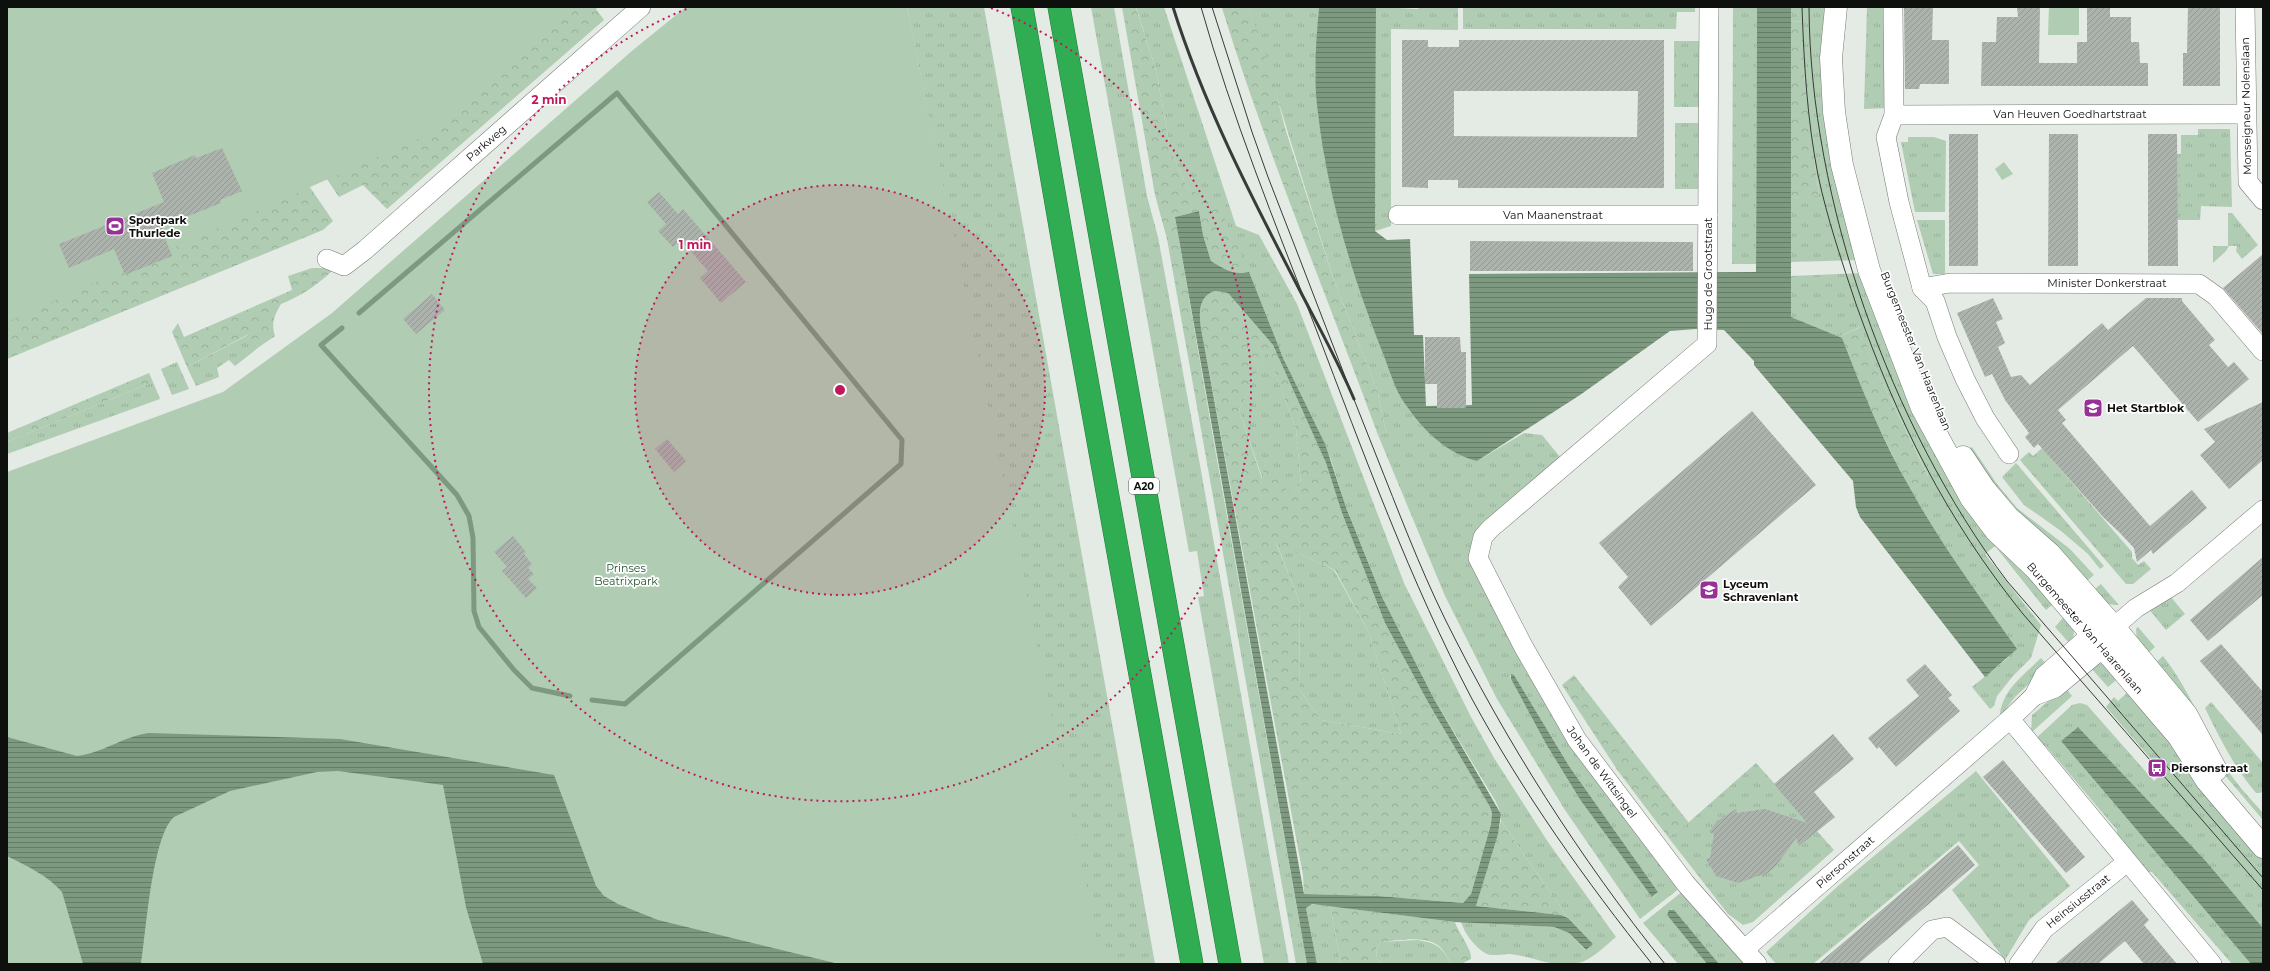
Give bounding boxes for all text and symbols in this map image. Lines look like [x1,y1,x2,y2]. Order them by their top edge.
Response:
street label: Monseigneur Nolenslaan [2238,37,2254,175]
text: 2 min [532,92,566,107]
street label: Van Heuven Goedhartstraat [1993,107,2147,121]
street label: Parkweg [463,122,509,164]
street label: Van Maanenstraat [1503,208,1604,222]
place label: Sportpark Thurlede [129,213,187,240]
sports icon: Sportpark Thurlede [104,215,126,237]
street label: Hugo de Grootstraat [1701,217,1715,330]
text: 1 min [679,237,711,252]
street label: Burgemeester Van Haarenlaan [1878,269,1954,433]
street label: Minister Donkerstraat [2047,276,2167,290]
centre of rings [833,383,847,397]
school or university icon: Het Startblok [2082,397,2104,419]
place label: Het Startblok [2107,401,2185,415]
road number: A20 [1129,478,1159,494]
street label: Burgemeester Van Haarenlaan [2024,559,2146,697]
park label: Prinses Beatrixpark [594,561,658,588]
place label: Lyceum Schravenlant [1723,577,1799,604]
school or university icon: Lyceum Schravenlant [1698,579,1720,601]
street label: Johan de Wittsingel [1563,722,1640,821]
bus stop icon: Piersonstraat [2146,757,2168,779]
place label: Piersonstraat [2171,761,2248,775]
street label: Piersonstraat [1813,832,1877,891]
street label: Heinsiusstraat [2043,871,2113,931]

